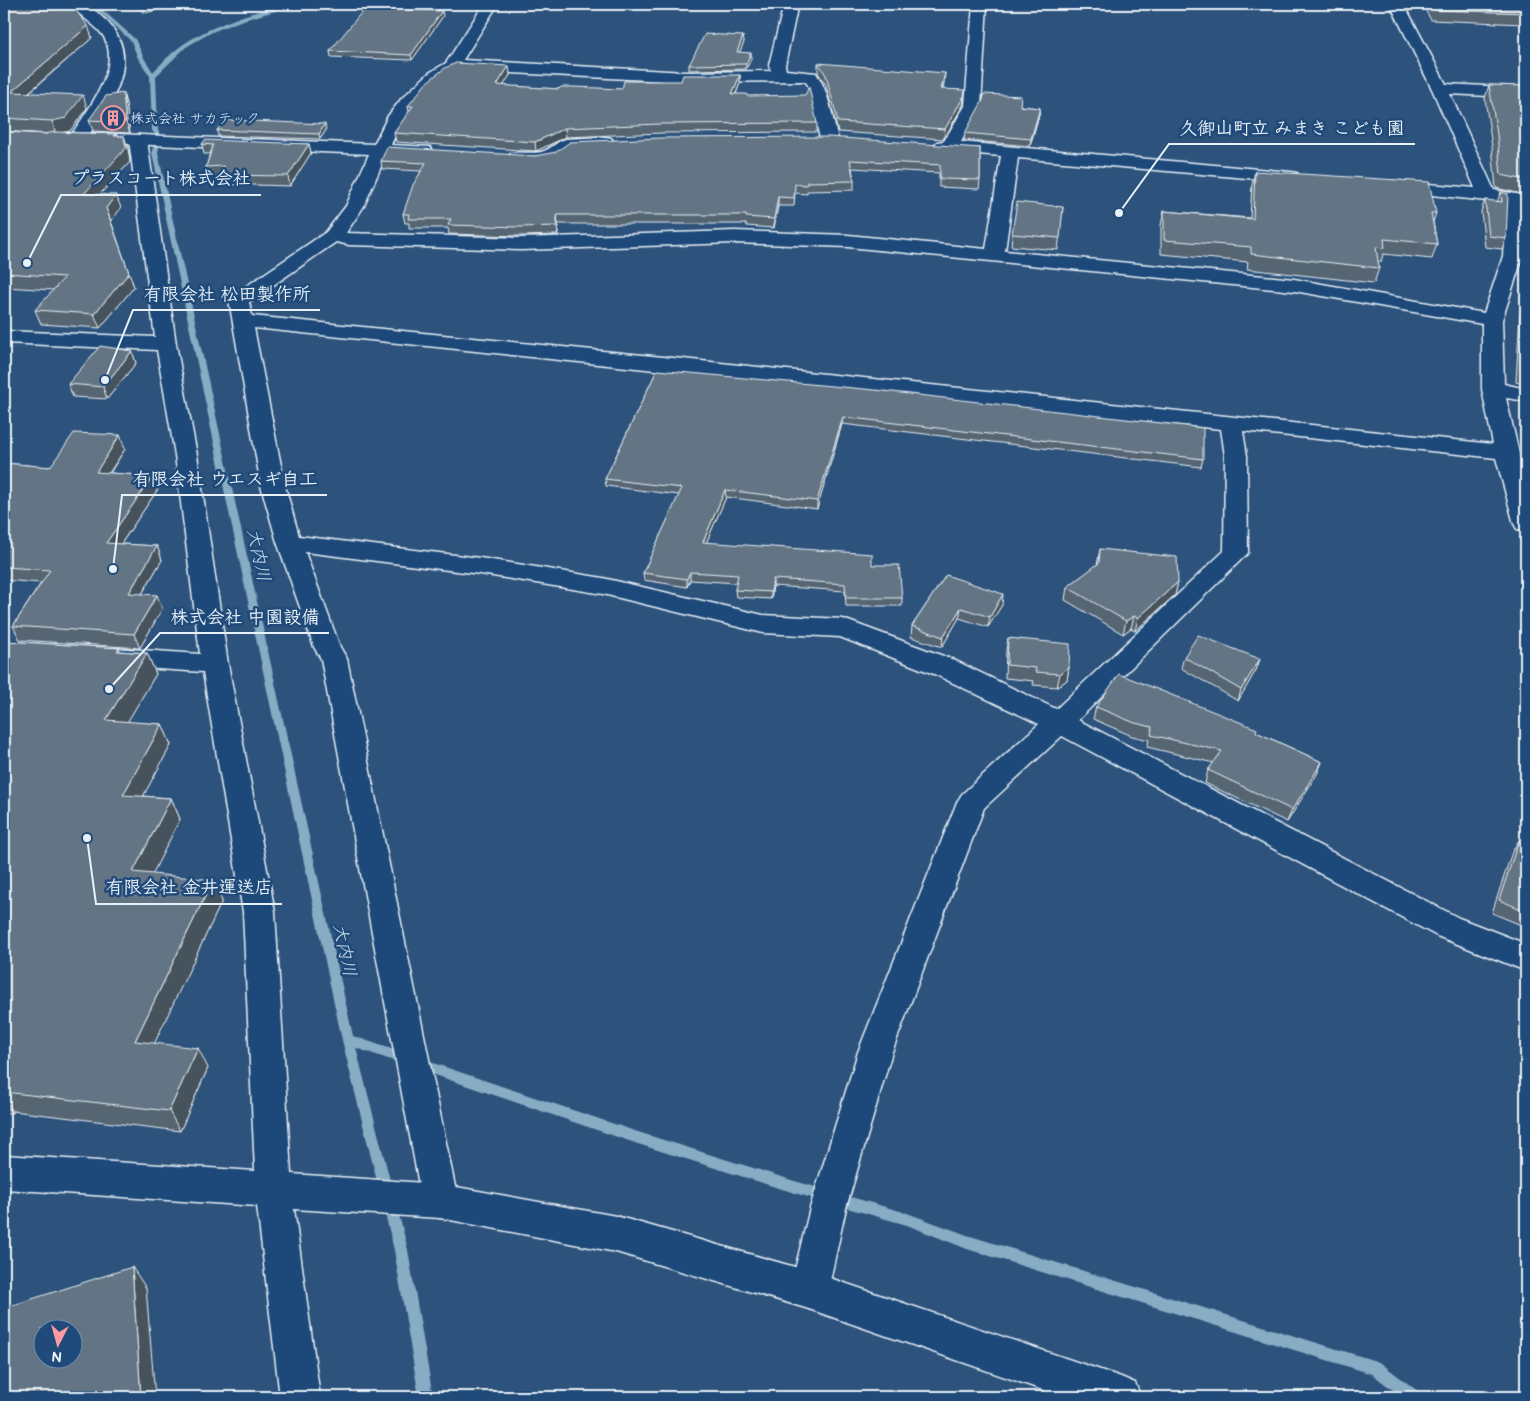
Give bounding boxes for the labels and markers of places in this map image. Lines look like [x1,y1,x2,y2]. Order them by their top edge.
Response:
building icon: 株式会社 サカテック [100,105,126,131]
place label: 株式会社 サカテック [130,110,260,127]
callout: 久御山町立 みまき こども園 [1169,111,1415,144]
callout: プラスコート株式会社 [61,162,261,195]
callout: 有限会社 松田製作所 [133,277,320,310]
callout: 有限会社 ウエスギ自工 [122,462,327,495]
callout: 株式会社 中園設備 [160,600,329,633]
callout: 有限会社 金井運送店 [96,871,282,904]

